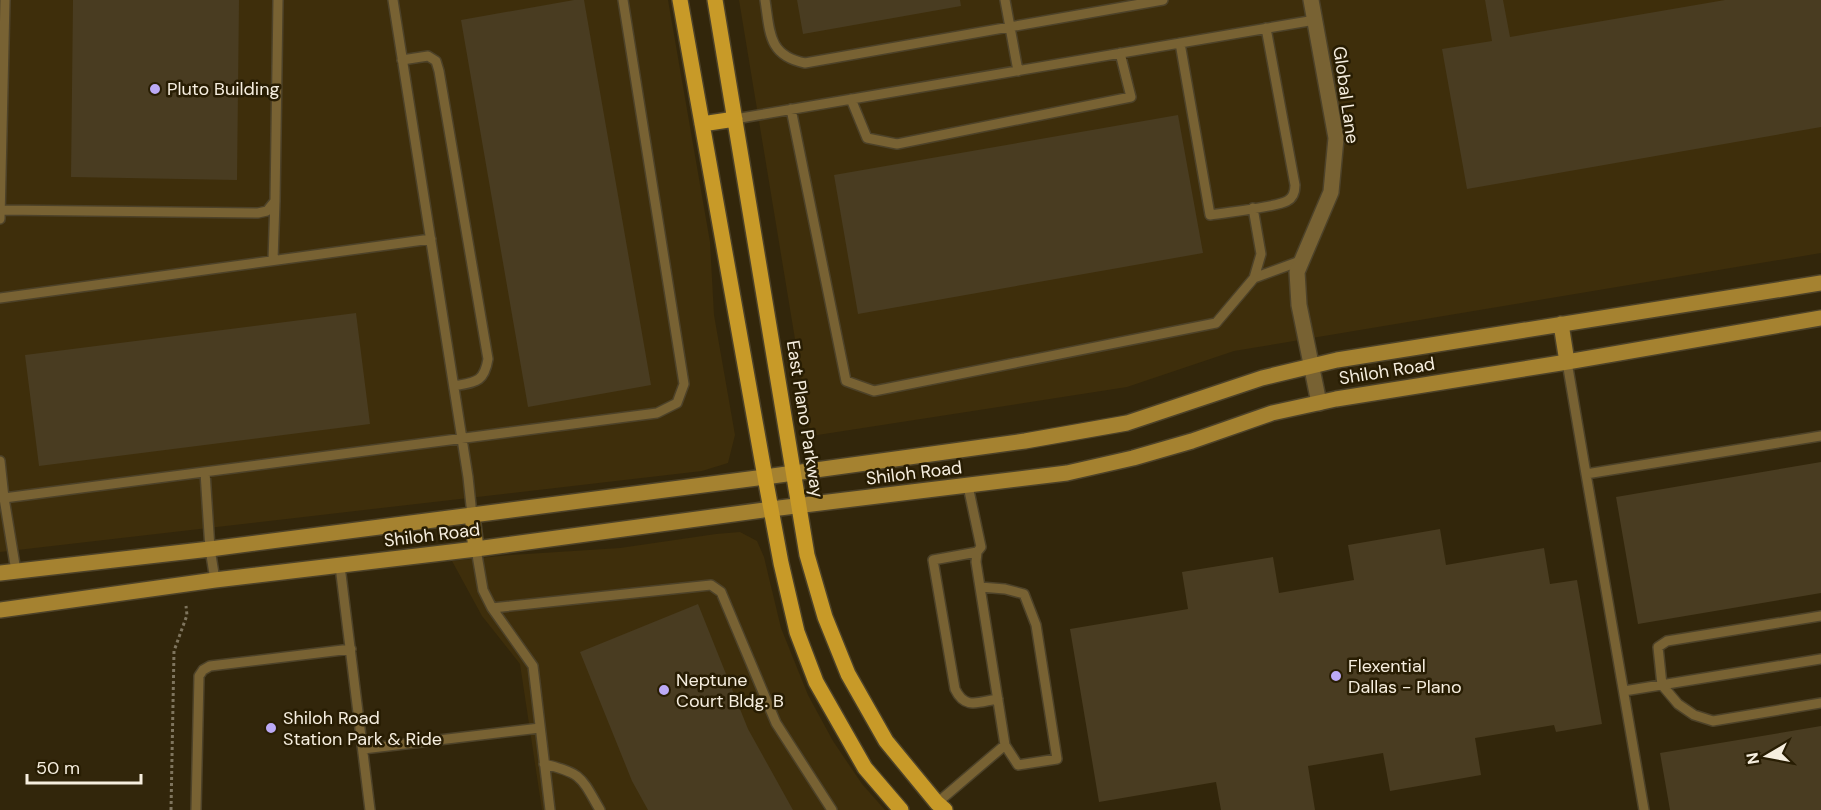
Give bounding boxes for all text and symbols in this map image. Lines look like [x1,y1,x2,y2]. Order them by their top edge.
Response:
street label: Global Lane [1327,45,1365,145]
place label: Pluto Building [167,77,280,101]
marker: Pluto Building [148,82,162,96]
street label: East Plano Parkway [781,339,829,499]
street label: Shiloh Road [1337,352,1437,390]
street label: Shiloh Road [864,455,964,491]
street label: Shiloh Road [382,517,482,553]
place label: Flexential Dallas - Plano [1348,654,1462,699]
place label: Neptune Court Bldg. B [676,668,784,713]
marker: Flexential Dallas - Plano [1329,669,1343,683]
marker: Neptune Court Bldg. B [657,683,671,697]
place label: Shiloh Road Station Park & Ride [283,706,442,751]
marker: Shiloh Road Station Park & Ride [264,721,278,735]
north arrow [1737,726,1797,786]
scale bar [27,747,141,785]
text: N [1741,751,1764,766]
text: 50 m [36,756,80,780]

